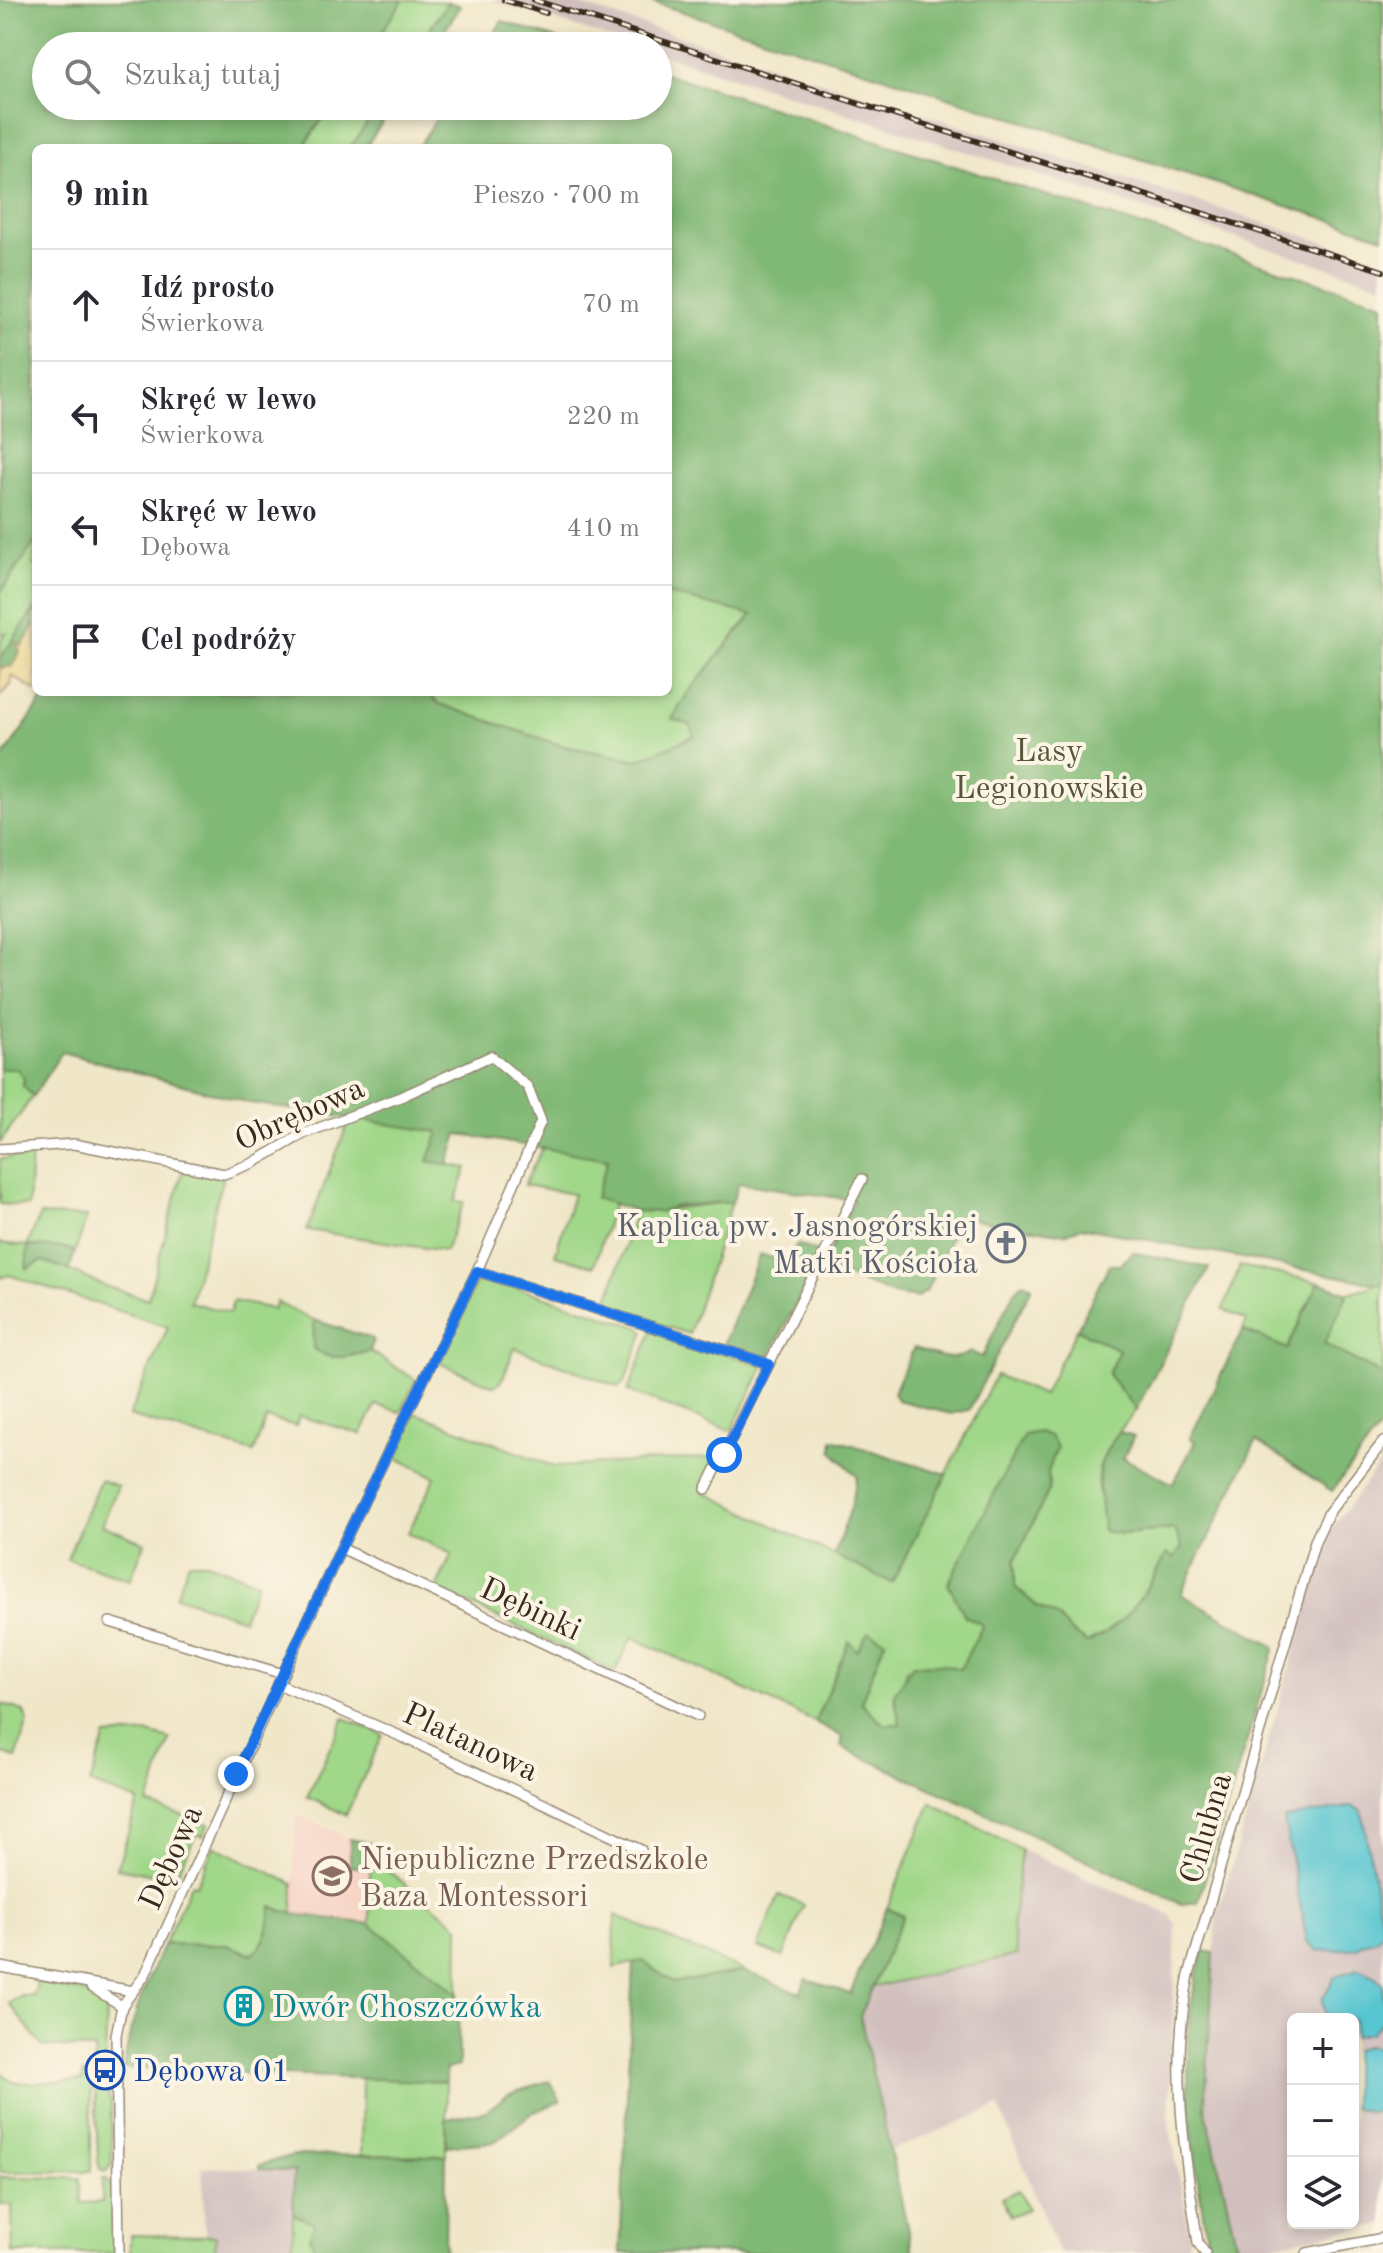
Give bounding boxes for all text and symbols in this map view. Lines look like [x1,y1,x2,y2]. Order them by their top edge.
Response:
search box [32,32,672,120]
icon: search [60,54,104,98]
text: Szukaj tutaj [124,61,282,91]
text: 9 min [64,179,149,213]
text: Pieszo · 700 m [473,183,640,209]
text: Idź prosto [140,274,275,304]
icon: ahead [64,283,108,327]
text: 70 m [582,292,640,318]
text: Świerkowa [140,311,264,337]
text: Skręć w lewo [140,386,317,416]
icon: left [64,395,108,439]
text: 220 m [567,404,640,430]
text: Świerkowa [140,423,264,449]
text: Skręć w lewo [140,498,317,528]
icon: left [64,507,108,551]
text: 410 m [567,516,640,542]
text: Dębowa [140,535,230,561]
icon: arrive [64,619,108,663]
text: Cel podróży [140,626,297,656]
park label: Lasy Legionowskie [954,737,1144,806]
street label: Obrębowa [231,1073,370,1158]
place label: Kaplica pw. Jasnogórskiej Matki Kościoła [616,1212,978,1281]
church icon: Kaplica pw. Jasnogórskiej Matki Kościoła [985,1222,1027,1264]
route start [706,1437,742,1473]
street label: Dębinki [474,1574,585,1648]
street label: Platanowa [397,1698,543,1789]
route end [218,1756,254,1792]
street label: Chlubna [1177,1769,1239,1888]
street label: Dębowa [136,1801,210,1915]
place label: Niepubliczne Przedszkole Baza Montessori [360,1845,709,1914]
school or university icon: Niepubliczne Przedszkole Baza Montessori [311,1855,353,1897]
building icon: Dwór Choszczówka [223,1985,265,2027]
place label: Dwór Choszczówka [272,1993,542,2025]
map controls [1287,2013,1359,2229]
button: + [1287,2013,1359,2085]
bus stop icon: Dębowa 01 [84,2049,126,2091]
place label: Dębowa 01 [133,2057,290,2089]
button: − [1287,2085,1359,2157]
button: layers [1287,2157,1359,2229]

